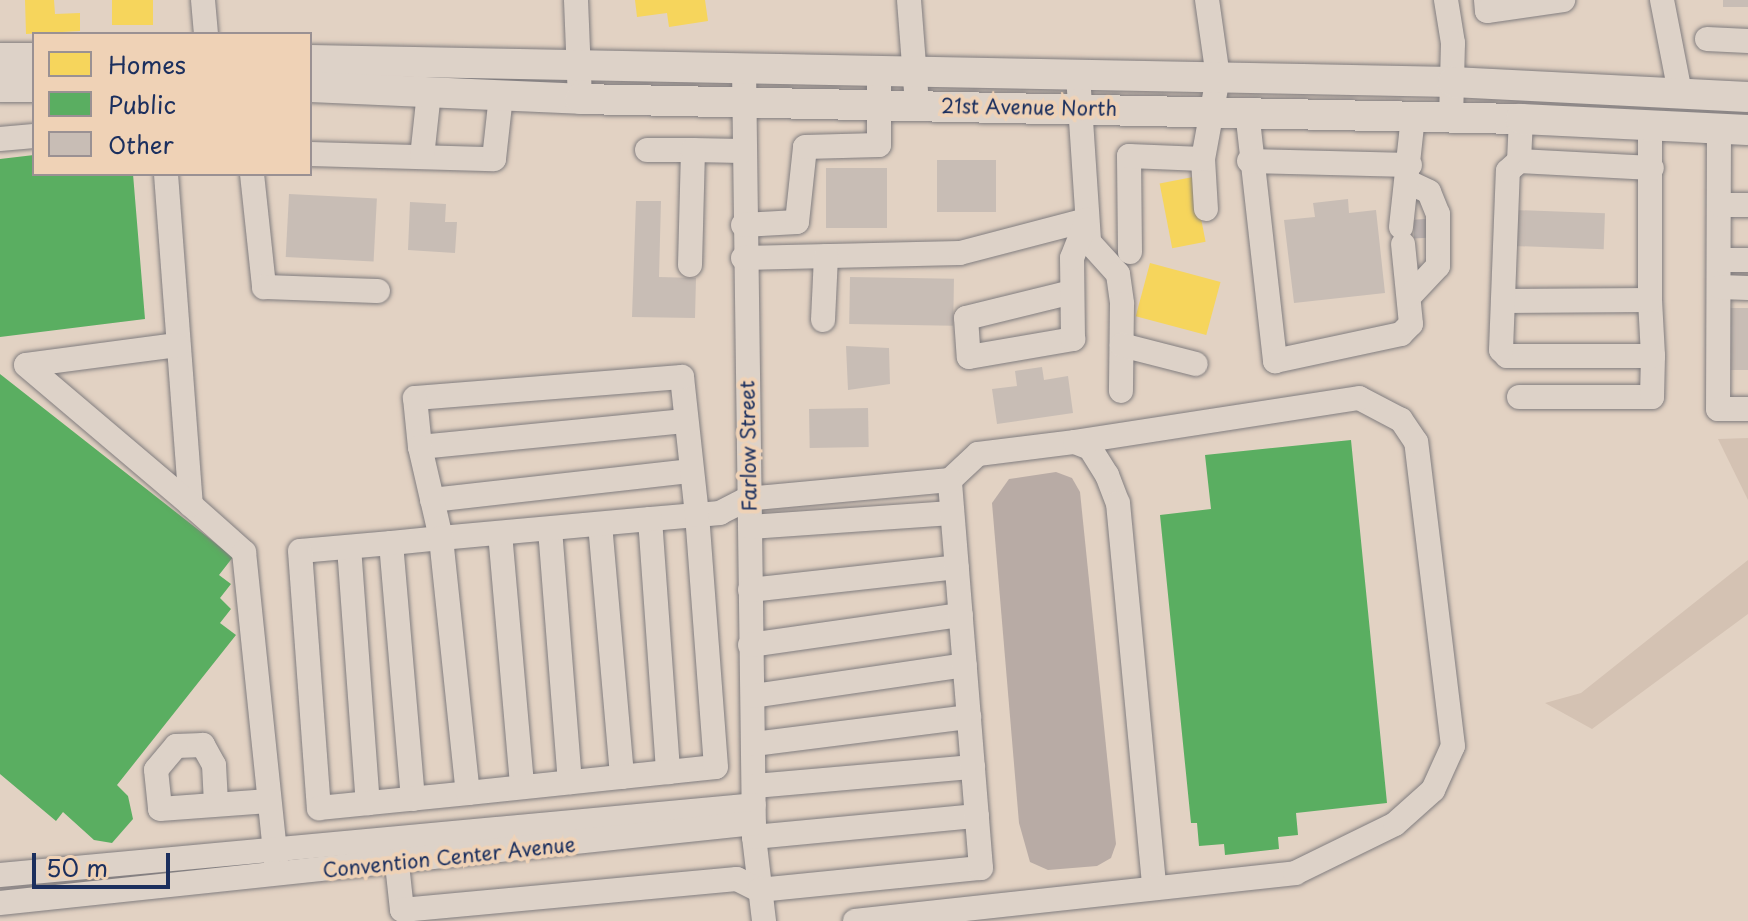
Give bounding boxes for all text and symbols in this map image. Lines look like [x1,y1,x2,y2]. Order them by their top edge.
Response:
legend [32,32,312,176]
text: Homes [108,46,186,82]
text: Public [108,86,176,122]
street label: 21st Avenue North [940,93,1118,121]
text: Other [108,126,174,162]
street label: Farlow Street [735,380,761,512]
street label: Convention Center Avenue [321,832,577,882]
scale bar [36,837,174,887]
text: 50 m [46,849,108,885]

